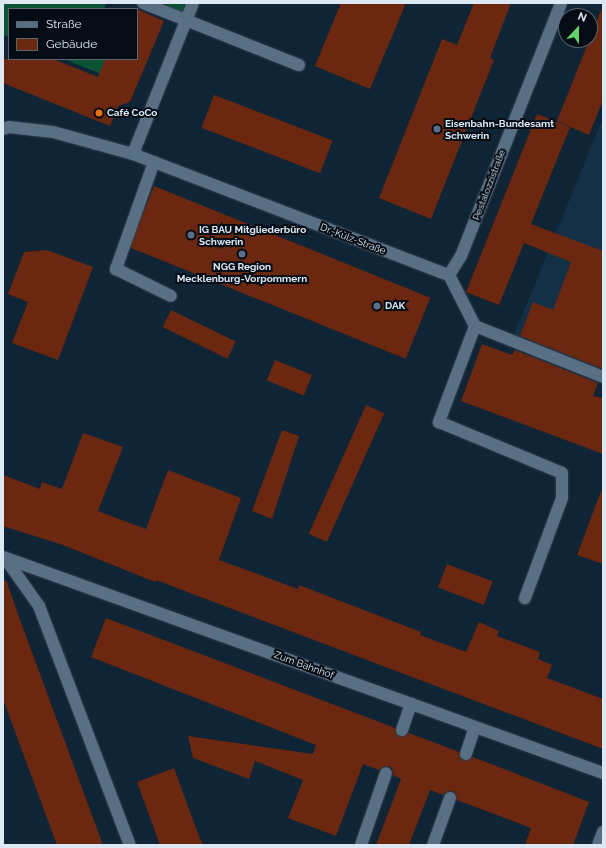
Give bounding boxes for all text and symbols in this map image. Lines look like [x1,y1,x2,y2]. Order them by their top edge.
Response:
legend [8,8,138,60]
north arrow [558,8,598,48]
text: N [576,10,589,25]
text: Straße [46,17,82,31]
text: Gebäude [46,37,97,51]
place label: Café CoCo [107,107,157,119]
marker: Café CoCo [94,108,104,118]
place label: Eisenbahn-Bundesamt Schwerin [445,117,554,140]
marker: Eisenbahn-Bundesamt Schwerin [432,124,442,134]
street label: Pestalozzistraße [470,148,508,222]
street label: Dr.-Külz-Straße [318,221,388,257]
place label: IG BAU Mitgliederbüro Schwerin [199,223,306,246]
marker: IG BAU Mitgliederbüro Schwerin [186,230,196,240]
marker: NGG Region Mecklenburg-Vorpommern [237,249,247,259]
place label: NGG Region Mecklenburg-Vorpommern [177,260,307,284]
place label: DAK [385,300,405,312]
marker: DAK [372,301,382,311]
street label: Zum Bahnhof [273,649,335,681]

